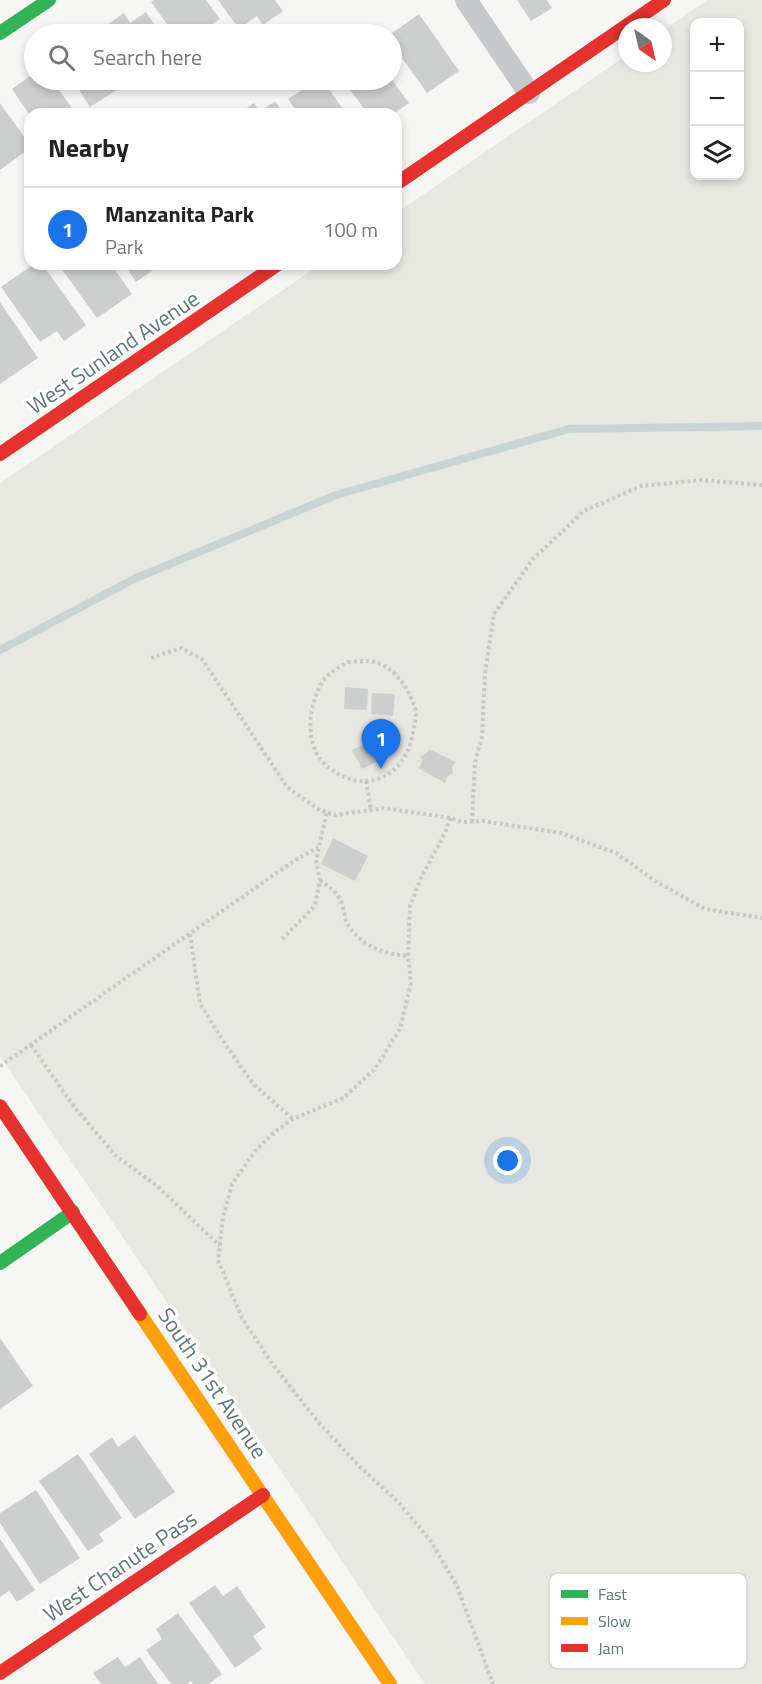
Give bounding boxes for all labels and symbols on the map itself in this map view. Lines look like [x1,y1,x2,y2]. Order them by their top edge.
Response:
north arrow [618,18,672,72]
street label: West Sunland Avenue [20,282,206,422]
pin: 1 [362,720,400,769]
your location [493,1146,522,1175]
street label: South 31st Avenue [150,1301,276,1465]
street label: West Chanute Pass [36,1502,204,1630]
legend [549,1573,747,1669]
text: Fast [598,1582,627,1606]
text: Slow [598,1609,631,1633]
text: Jam [598,1636,624,1660]

